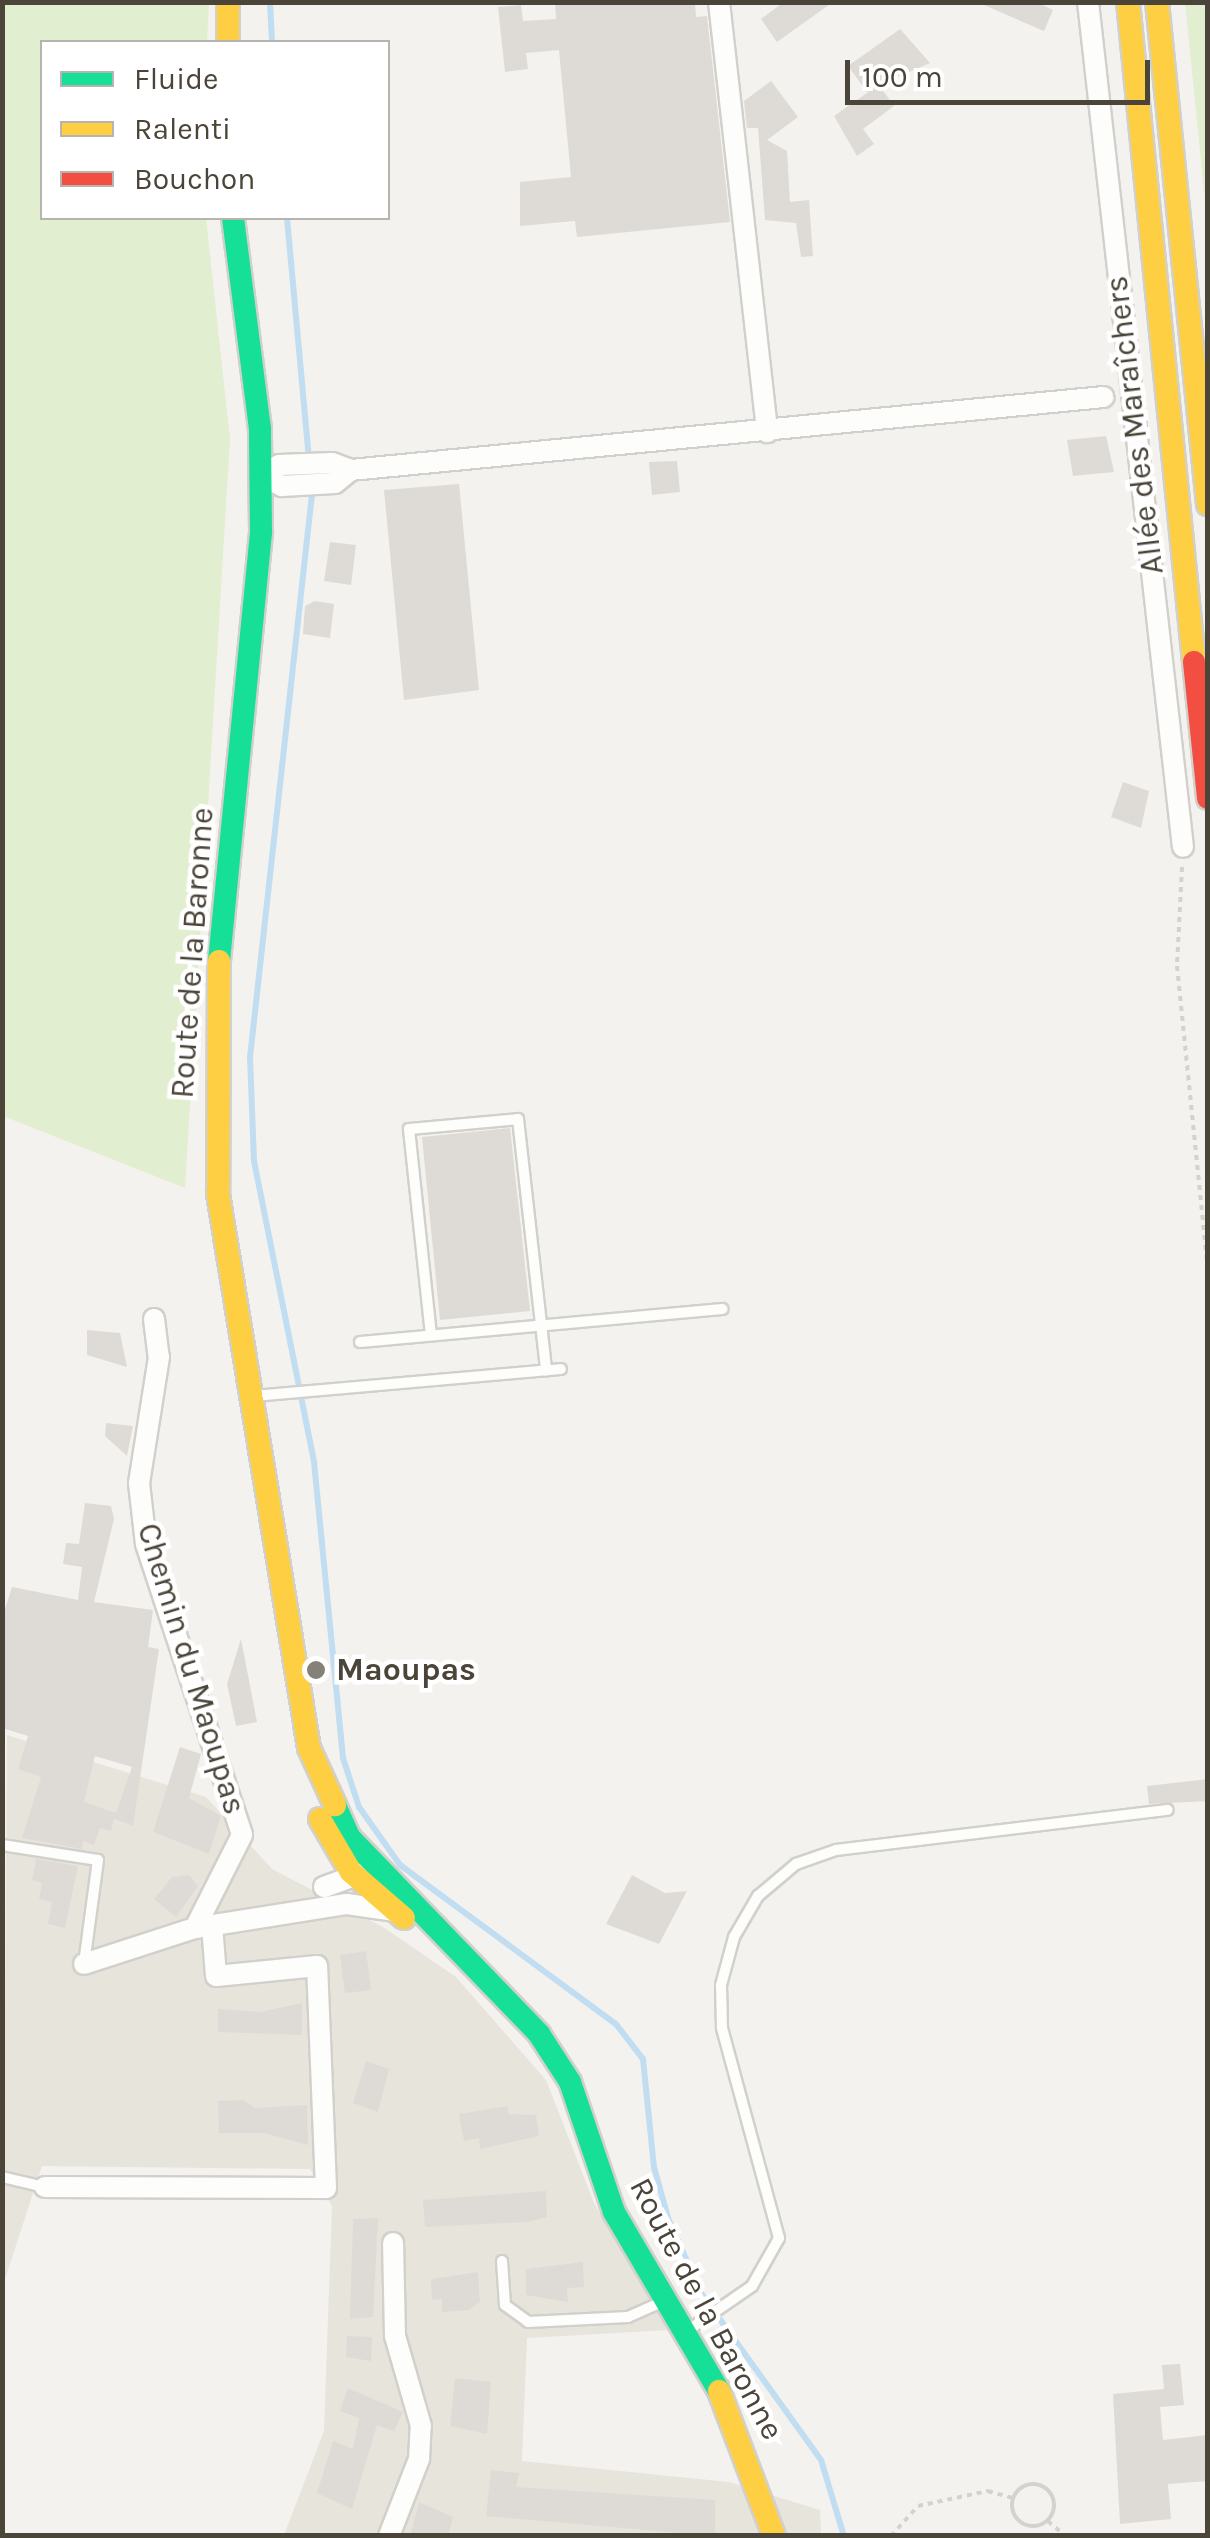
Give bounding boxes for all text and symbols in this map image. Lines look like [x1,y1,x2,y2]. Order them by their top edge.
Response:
legend [40,40,390,220]
scale bar [850,40,1155,102]
text: 100 m [862,59,943,95]
text: Fluide [134,61,218,97]
text: Ralenti [134,111,231,147]
text: Bouchon [134,161,255,197]
street label: Allée des Maraîchers [1098,273,1172,577]
street label: Route de la Baronne [164,806,222,1100]
street label: Chemin du Maoupas [128,1519,254,1819]
place label: Maoupas [336,1651,476,1689]
marker: Maoupas [305,1659,327,1681]
street label: Route de la Baronne [621,2171,791,2447]

